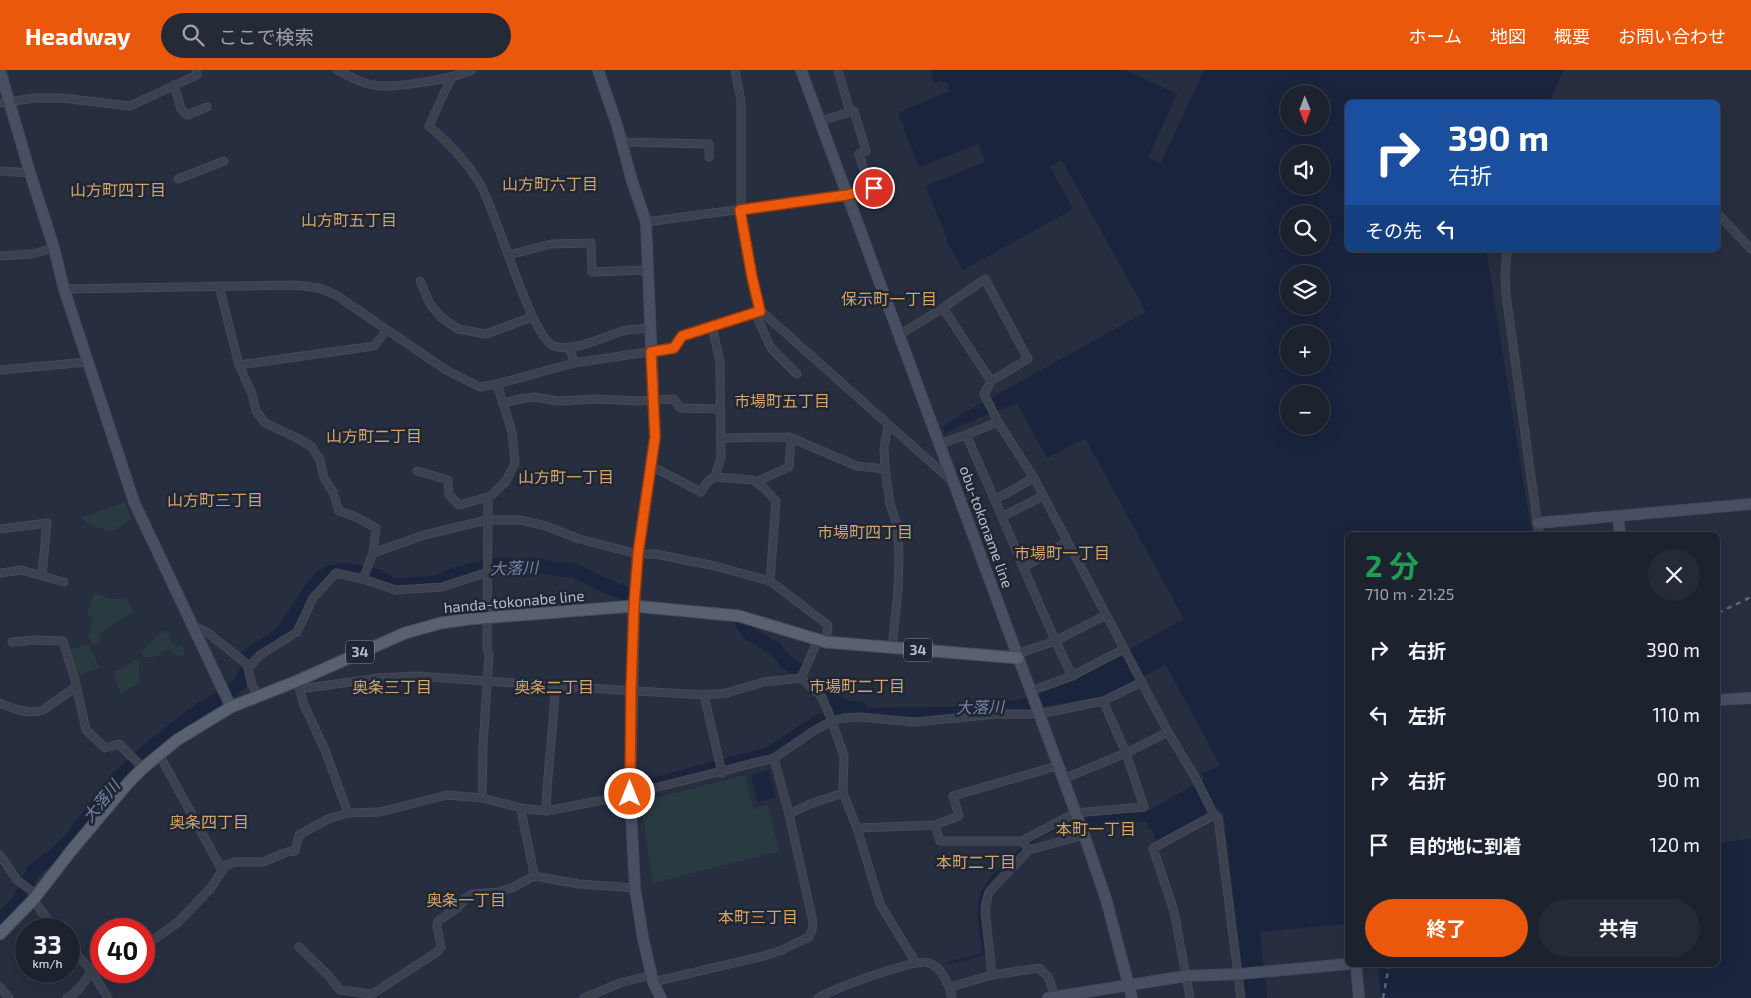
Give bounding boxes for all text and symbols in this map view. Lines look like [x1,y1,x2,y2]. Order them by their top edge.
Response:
search box [161,13,511,58]
text: Headway [25,21,131,50]
icon: search [179,21,207,49]
text: ここで検索 [219,25,314,48]
text: ホーム [1409,25,1462,47]
text: 地図 [1490,25,1526,47]
text: 概要 [1554,25,1590,47]
text: お問い合わせ [1618,25,1726,47]
north arrow [1280,85,1330,135]
map controls [1280,85,1330,435]
text: 390 m [1448,116,1549,158]
icon: right [1365,120,1430,185]
button: sound [1280,145,1330,195]
text: 右折 [1448,162,1492,188]
pin [853,167,895,209]
district label: 山方町六丁目 [502,174,598,193]
icon: arrive [860,174,888,202]
district label: 山方町四丁目 [70,180,166,199]
button: search [1280,205,1330,255]
district label: 山方町五丁目 [301,210,397,229]
icon: left [1432,215,1460,243]
text: その先 [1365,219,1422,242]
button: layers [1280,265,1330,315]
district label: 保示町一丁目 [841,289,937,308]
button: + [1280,325,1330,375]
button: − [1280,385,1330,435]
district label: 市場町五丁目 [734,391,830,410]
district label: 山方町二丁目 [326,426,422,445]
street label: obu-tokoname line [956,463,1017,590]
district label: 山方町一丁目 [518,467,614,486]
district label: 山方町三丁目 [167,490,263,509]
district label: 市場町四丁目 [817,522,913,541]
district label: 市場町一丁目 [1014,543,1110,562]
text: 2 分 [1365,547,1419,583]
button: close [1648,549,1700,601]
water label: 大落川 [490,557,540,578]
text: 710 m · 21:25 [1365,584,1454,603]
street label: handa-tokonabe line [443,586,585,616]
icon: right [1365,636,1393,664]
road number: 34 [904,638,932,662]
text: 390 m [1646,638,1700,661]
text: 右折 [1408,639,1446,662]
road number: 34 [346,640,374,664]
district label: 市場町二丁目 [809,676,905,695]
district label: 奥条三丁目 [352,677,432,696]
district label: 奥条二丁目 [514,677,594,696]
water label: 大落川 [956,697,1006,716]
icon: left [1365,701,1393,729]
text: 110 m [1653,703,1700,726]
text: 左折 [1408,704,1446,727]
icon: right [1365,766,1393,794]
position arrow [603,767,655,819]
text: 90 m [1657,768,1700,791]
text: 右折 [1408,769,1446,792]
water label: 大落川 [78,775,124,825]
district label: 奥条四丁目 [169,812,249,831]
district label: 本町一丁目 [1056,819,1136,838]
icon: arrive [1365,831,1393,859]
text: 120 m [1649,833,1700,856]
text: 目的地に到着 [1408,834,1522,857]
district label: 本町二丁目 [936,852,1016,871]
district label: 奥条一丁目 [426,890,506,909]
button: 終了 [1365,899,1528,957]
button: 共有 [1538,899,1700,957]
district label: 本町三丁目 [718,907,798,926]
speed limit sign: 40 [90,918,155,983]
text: 33 [33,929,62,959]
text: km/h [33,956,62,970]

